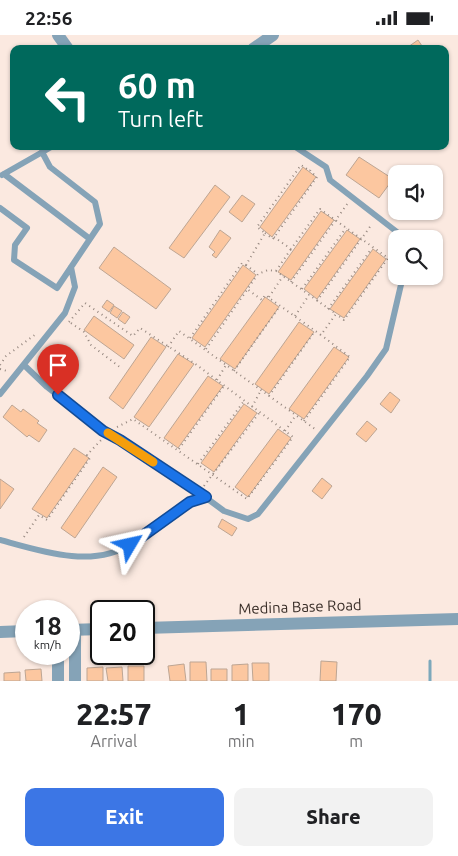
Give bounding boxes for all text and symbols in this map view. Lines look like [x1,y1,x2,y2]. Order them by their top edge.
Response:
text: 22:56 [25,7,73,29]
icon: left [35,65,100,130]
text: 60 m [118,65,196,105]
text: Turn left [118,106,203,131]
map controls [388,165,443,285]
button: sound [388,165,443,220]
button: search [388,230,443,285]
pin [37,344,79,395]
icon: arrive [44,351,72,379]
position arrow [103,518,155,570]
street label: Medina Base Road [238,596,362,617]
speed limit sign: 20 [90,600,155,665]
text: 18 [33,612,62,640]
text: km/h [34,638,61,651]
text: 22:57 [76,697,151,731]
text: 1 [233,697,250,731]
text: 170 [331,697,382,731]
text: Arrival [91,732,137,750]
text: min [228,732,255,750]
text: m [349,732,363,750]
button: Exit [25,788,224,846]
button: Share [234,788,433,846]

